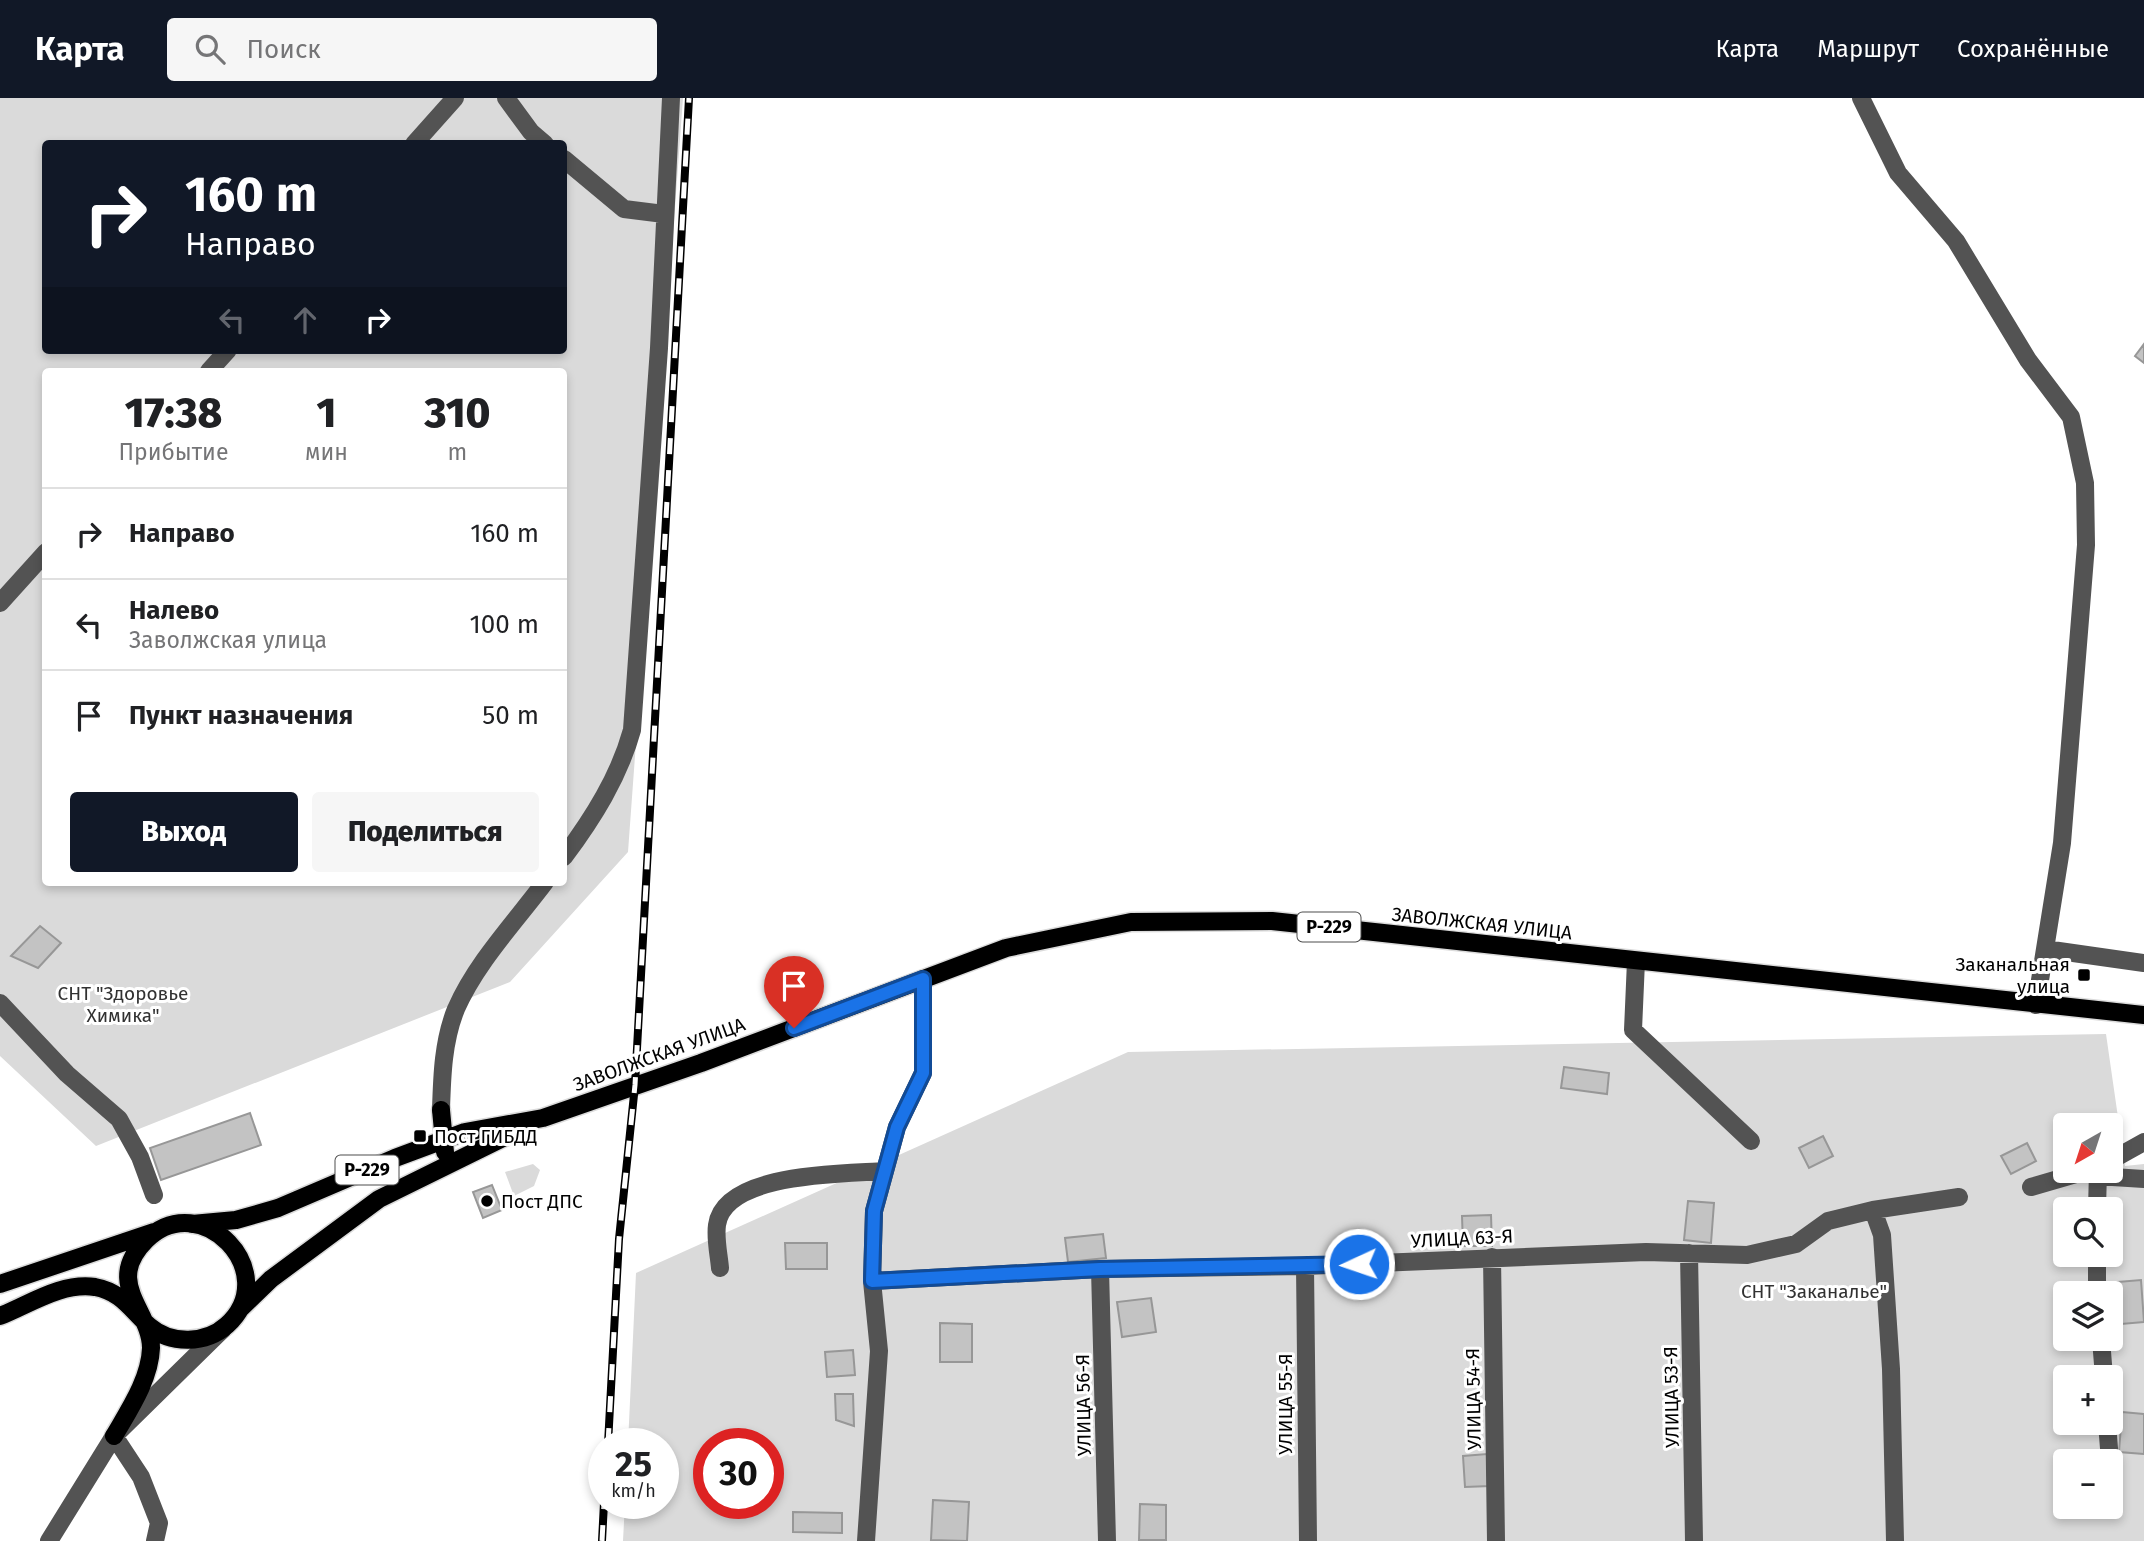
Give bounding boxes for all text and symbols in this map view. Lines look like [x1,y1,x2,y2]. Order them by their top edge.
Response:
search box [167,18,657,81]
text: Карта [35,29,125,69]
icon: search [191,30,229,68]
text: Поиск [247,34,321,65]
text: Карта [1716,35,1779,63]
text: Маршрут [1817,35,1919,63]
text: Сохранённые [1957,35,2109,63]
text: 160 m [185,165,317,224]
icon: right [70,168,161,259]
text: Направо [185,225,316,263]
icon: left [213,301,251,339]
icon: ahead [286,301,324,339]
icon: right [359,301,397,339]
text: 17:38 [125,388,222,438]
text: 1 [317,388,336,438]
text: 310 [424,388,490,438]
text: Прибытие [119,438,228,466]
text: мин [305,438,348,466]
text: m [448,438,467,466]
icon: right [70,515,108,553]
text: Направо [129,518,235,549]
text: 160 m [470,518,539,549]
text: Налево [129,595,219,626]
icon: left [70,606,108,644]
text: 100 m [470,609,539,640]
text: Заволжская улица [129,626,327,654]
icon: arrive [70,697,108,735]
text: Пункт назначения [129,700,353,731]
text: 50 m [482,700,539,731]
button: Выход [70,792,298,872]
button: Поделиться [312,792,539,872]
street label: ЗАВОЛЖСКАЯ УЛИЦА [1391,903,1573,944]
road number: Р-229 [1298,912,1360,942]
place label: Заканальная улица [1955,953,2070,998]
pin [764,956,824,1028]
icon: arrive [775,967,813,1005]
marker: Заканальная улица [2076,967,2092,983]
park label: СНТ "Здоровье Химика" [58,982,188,1027]
street label: ЗАВОЛЖСКАЯ УЛИЦА [570,1013,748,1096]
north arrow [2053,1113,2123,1183]
map controls [2053,1113,2123,1519]
place label: Пост ГИБДД [434,1125,537,1148]
marker: Пост ГИБДД [412,1128,428,1144]
road number: Р-229 [336,1156,398,1184]
place label: Пост ДПС [501,1190,583,1213]
marker: Пост ДПС [479,1193,495,1209]
button: search [2053,1197,2123,1267]
street label: УЛИЦА 63-Я [1410,1224,1514,1253]
position arrow [1322,1227,1396,1301]
park label: СНТ "Заканалье" [1741,1280,1887,1303]
button: layers [2053,1281,2123,1351]
street label: УЛИЦА 53-Я [1659,1346,1684,1448]
street label: УЛИЦА 54-Я [1461,1348,1486,1450]
street label: УЛИЦА 55-Я [1274,1353,1297,1455]
street label: УЛИЦА 56-Я [1071,1354,1096,1456]
button: + [2053,1365,2123,1435]
speed limit sign: 30 [693,1428,784,1519]
text: 25 [615,1443,652,1485]
button: − [2053,1449,2123,1519]
text: km/h [611,1480,656,1502]

